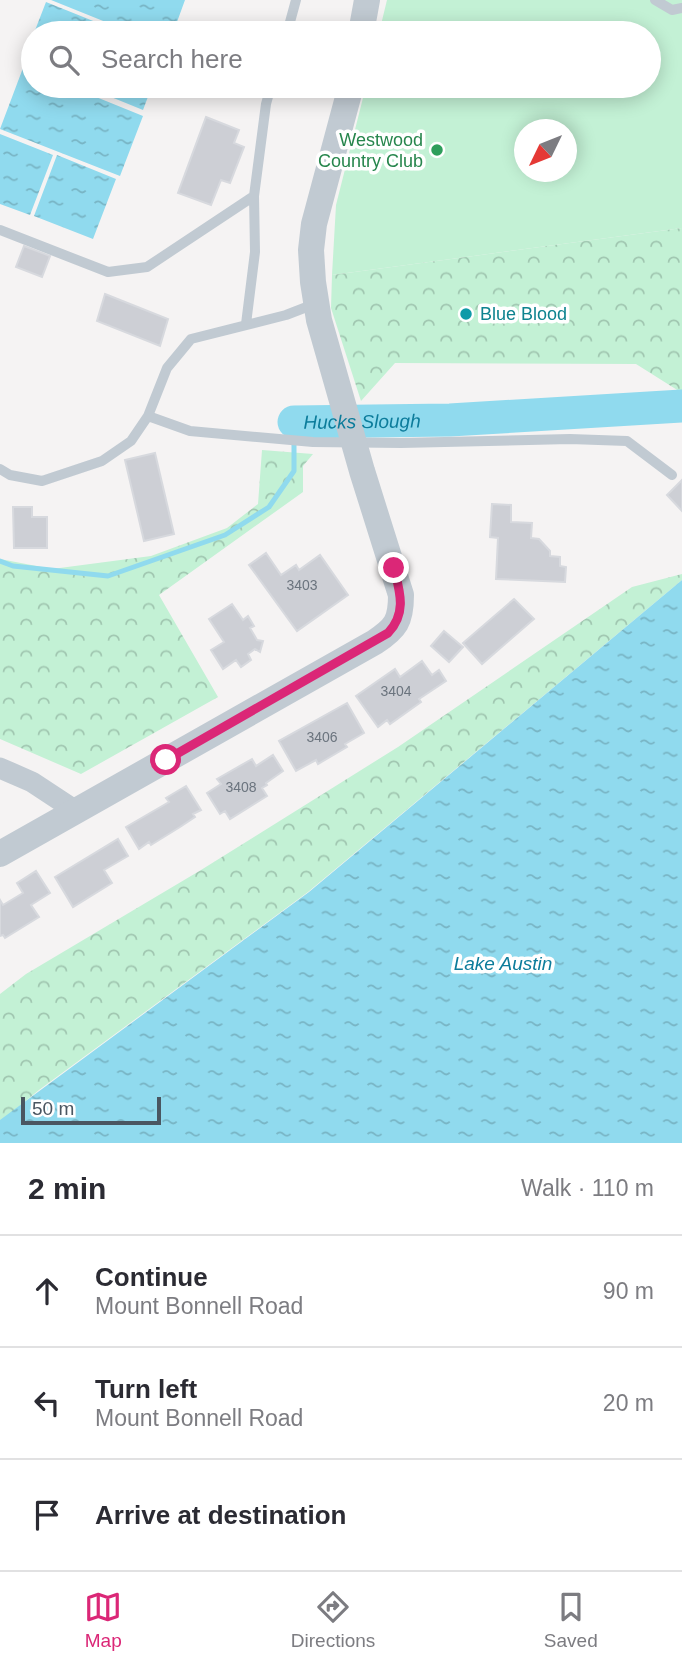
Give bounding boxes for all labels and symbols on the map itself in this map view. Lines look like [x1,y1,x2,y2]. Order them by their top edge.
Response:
north arrow [514,119,577,182]
place label: Westwood Country Club [318,130,423,171]
marker: Westwood Country Club [429,142,445,158]
place label: Blue Blood [480,304,567,324]
marker: Blue Blood [458,306,474,322]
water label: Hucks Slough [303,410,421,433]
route end [378,552,409,583]
house number: 3403 [286,577,318,593]
house number: 3404 [380,683,412,699]
house number: 3406 [306,729,338,745]
route start [150,744,181,775]
house number: 3408 [225,779,257,795]
water label: Lake Austin [454,953,552,974]
scale bar [21,1094,161,1126]

